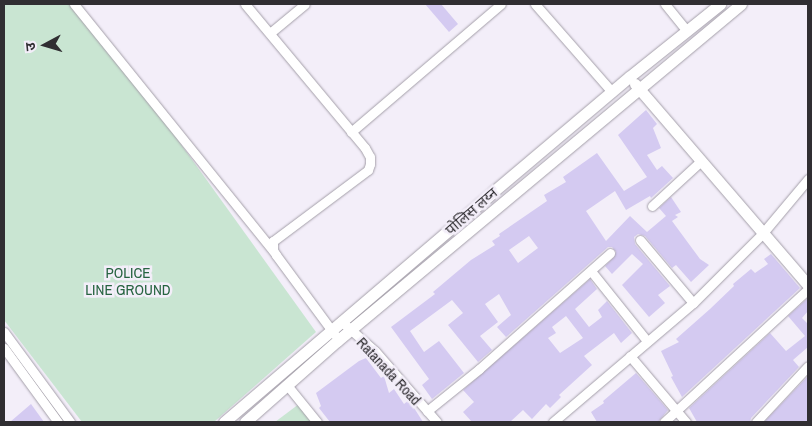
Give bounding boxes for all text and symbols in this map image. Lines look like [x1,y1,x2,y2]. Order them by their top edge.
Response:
north arrow [20,20,70,70]
text: उ [21,42,39,52]
street label: पोलिस लय्न [441,183,501,239]
park label: POLICE LINE GROUND [85,263,171,298]
street label: Ratanada Road [353,333,425,409]

